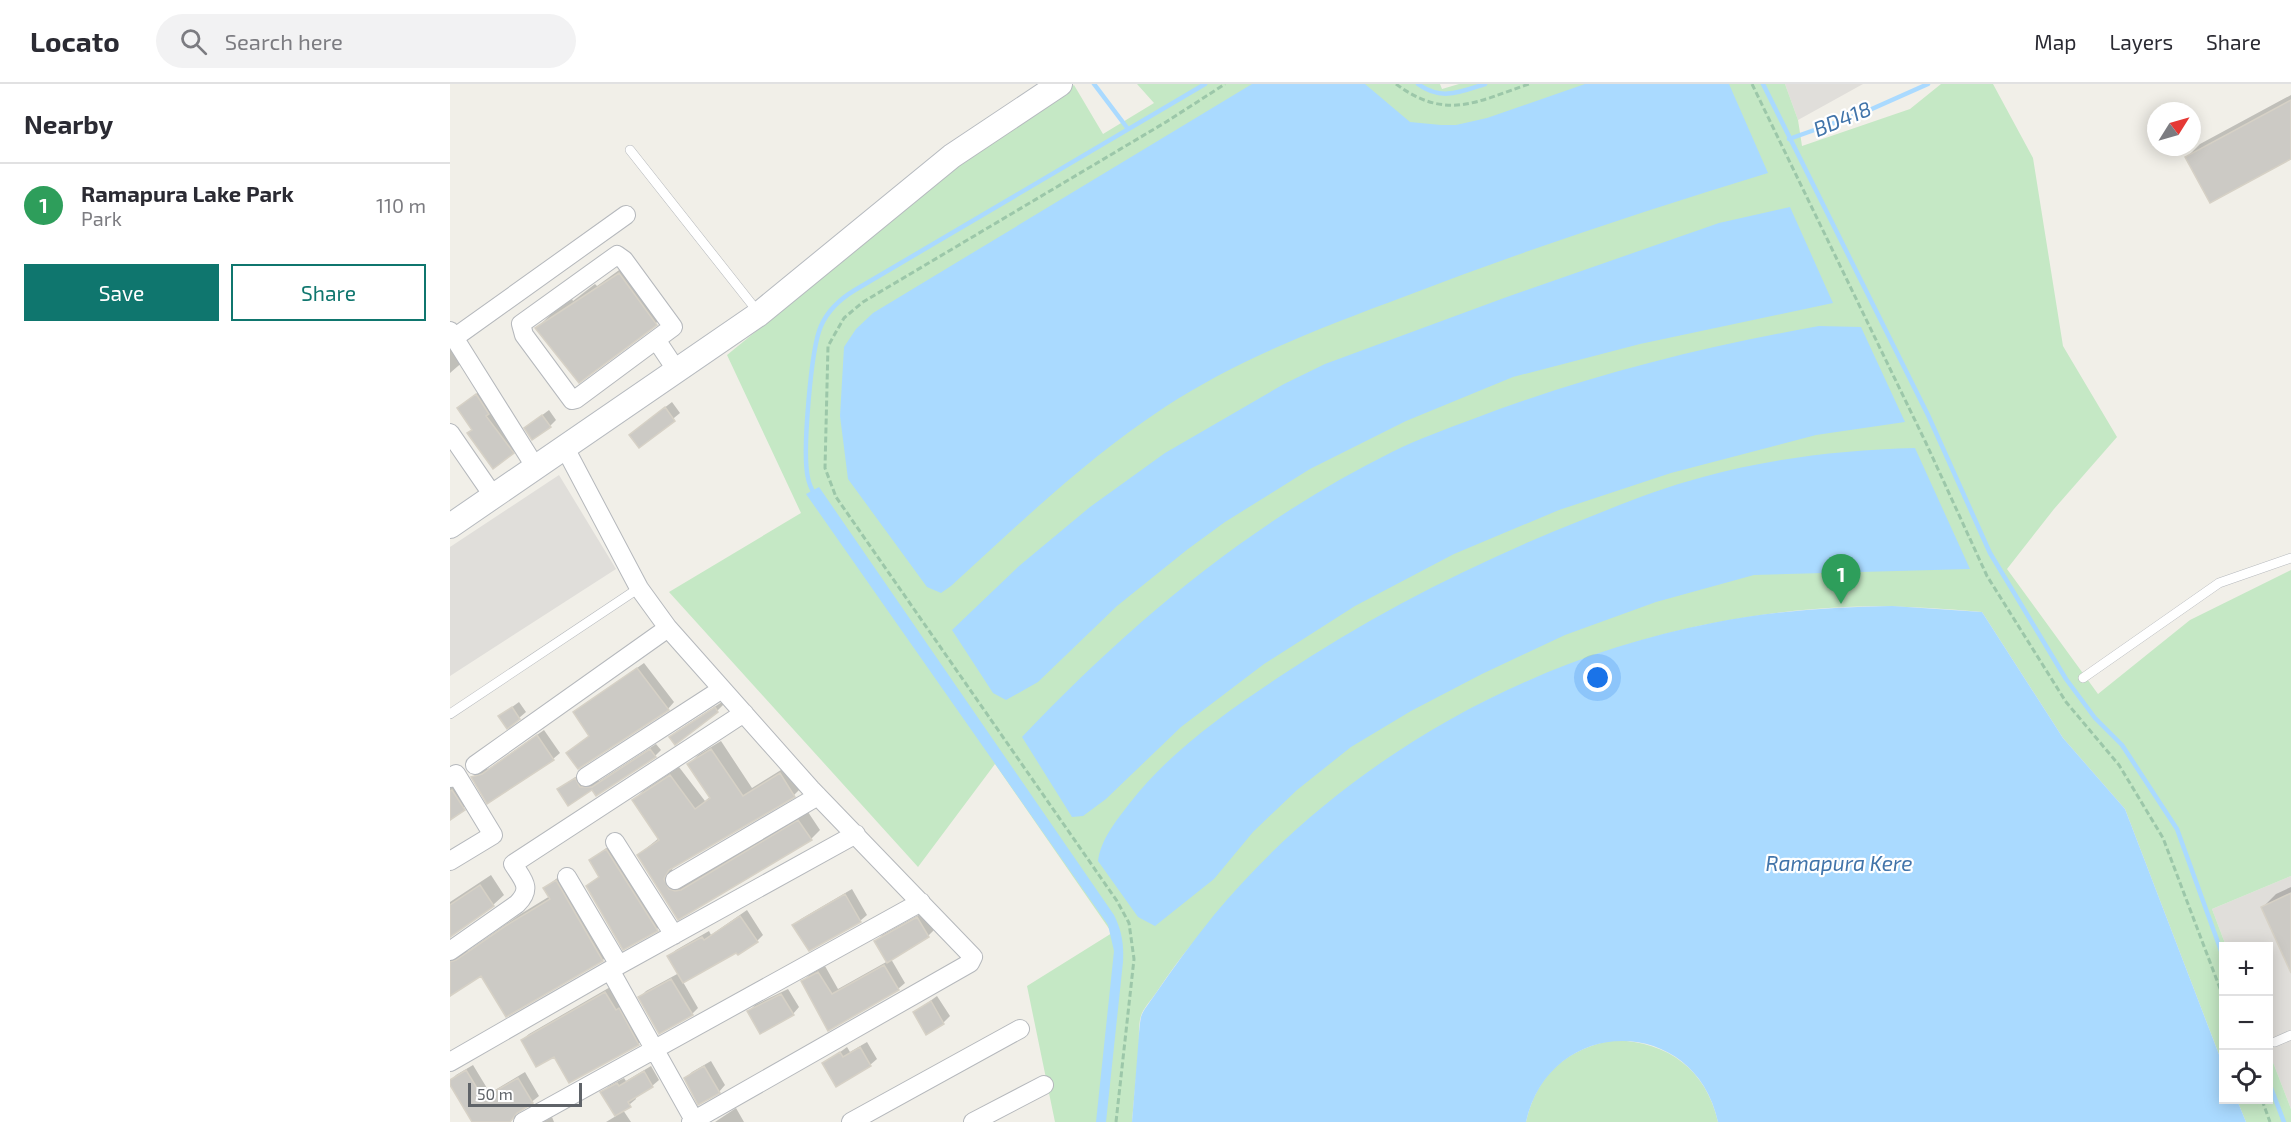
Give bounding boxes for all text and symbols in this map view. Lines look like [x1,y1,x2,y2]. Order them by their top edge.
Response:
search box [156,14,576,68]
text: Locato [30,24,120,58]
icon: search [177,25,210,58]
text: Search here [225,28,343,54]
text: Map [2034,29,2076,54]
text: Layers [2109,29,2173,54]
text: Share [2206,29,2261,54]
water label: BD418 [1809,95,1875,141]
north arrow [2147,102,2201,156]
text: Nearby [24,108,113,139]
text: Ramapura Lake Park [81,180,294,206]
text: 1 [39,193,48,217]
text: 110 m [376,193,426,217]
text: Park [81,206,122,230]
button: Save [24,264,219,321]
button: Share [231,264,426,321]
pin: 1 [1822,554,1860,604]
your location [1583,663,1612,692]
water label: Ramapura Kere [1766,850,1912,875]
map controls [2219,942,2273,1104]
button: + [2219,942,2273,996]
button: − [2219,996,2273,1050]
button: locate [2219,1050,2273,1104]
scale bar [468,1080,582,1108]
text: 50 m [477,1084,513,1103]

